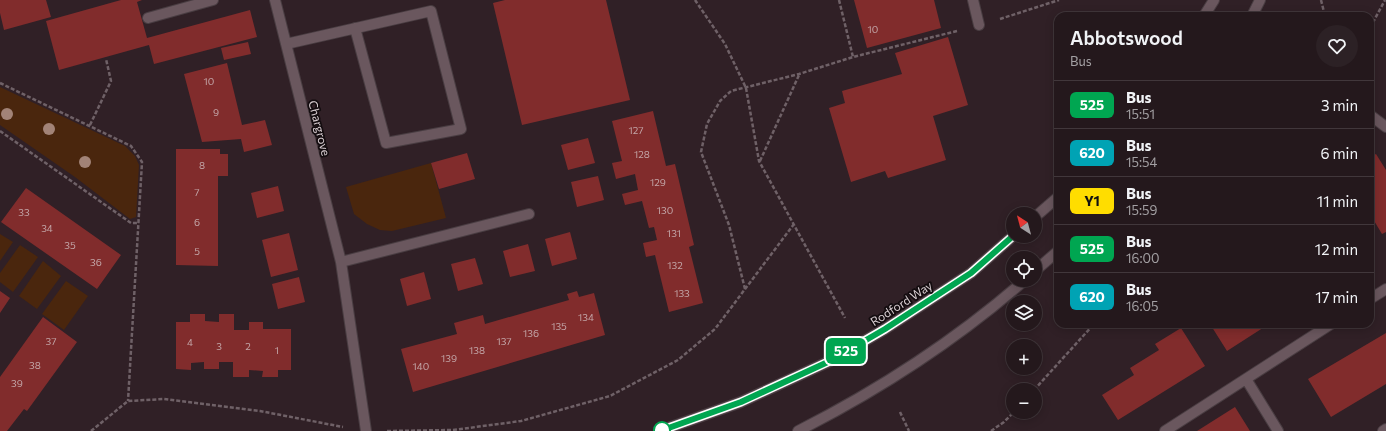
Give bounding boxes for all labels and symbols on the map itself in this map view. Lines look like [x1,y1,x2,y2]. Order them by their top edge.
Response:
house number: 10 [868,23,878,35]
house number: 10 [204,75,214,87]
street label: Chargrove [306,99,334,157]
house number: 9 [213,106,219,118]
house number: 127 [628,124,644,136]
house number: 128 [634,148,650,160]
house number: 8 [199,159,205,171]
house number: 129 [650,176,666,188]
house number: 7 [194,186,200,198]
house number: 130 [657,204,673,216]
house number: 33 [18,206,30,218]
north arrow [1006,207,1042,243]
house number: 6 [194,216,200,228]
house number: 34 [41,222,53,234]
house number: 131 [667,227,681,239]
house number: 35 [64,239,76,251]
house number: 5 [194,245,200,257]
house number: 36 [90,256,102,268]
house number: 132 [667,259,683,271]
street label: Rodford Way [867,278,935,328]
house number: 133 [674,287,690,299]
house number: 134 [578,311,594,323]
house number: 135 [551,320,567,332]
house number: 136 [523,327,539,339]
house number: 37 [46,335,56,347]
house number: 137 [496,335,512,347]
house number: 4 [187,336,193,348]
line badge: 525 [823,338,869,364]
house number: 3 [216,340,222,352]
house number: 2 [245,340,251,352]
house number: 1 [275,344,279,356]
house number: 138 [469,344,485,356]
house number: 139 [441,352,457,364]
house number: 38 [29,359,41,371]
house number: 140 [413,360,429,372]
house number: 39 [11,377,23,389]
unlabelled marker [653,421,671,431]

